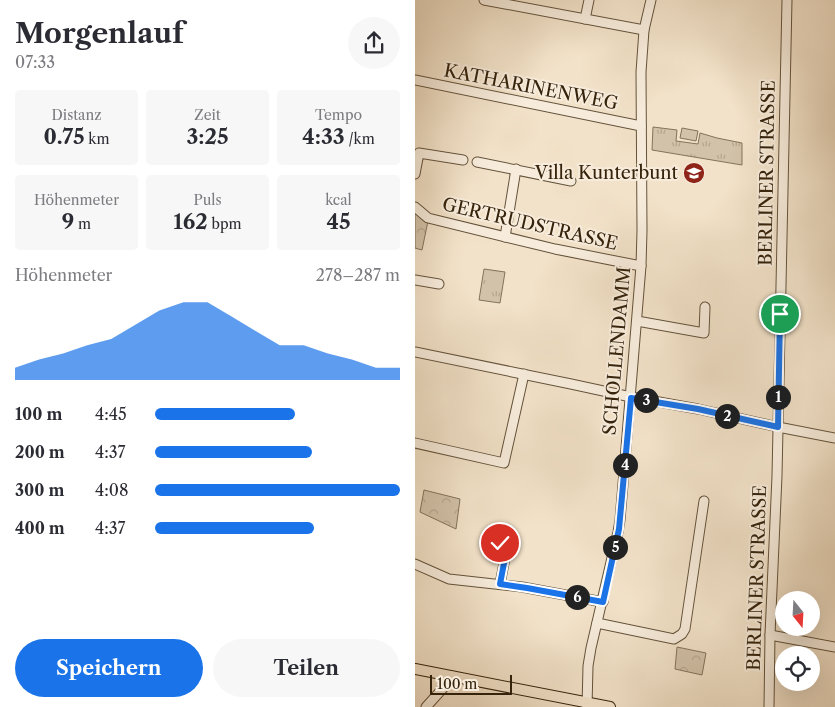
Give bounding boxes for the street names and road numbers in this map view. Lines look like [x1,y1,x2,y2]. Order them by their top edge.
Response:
street label: KATHARINENWEG [442,59,620,115]
street label: BERLINER STRASSE [754,80,780,266]
street label: GERTRUDSTRASSE [440,193,620,255]
street label: SCHOLLENDAMM [599,266,635,436]
street label: BERLINER STRASSE [743,485,771,671]

